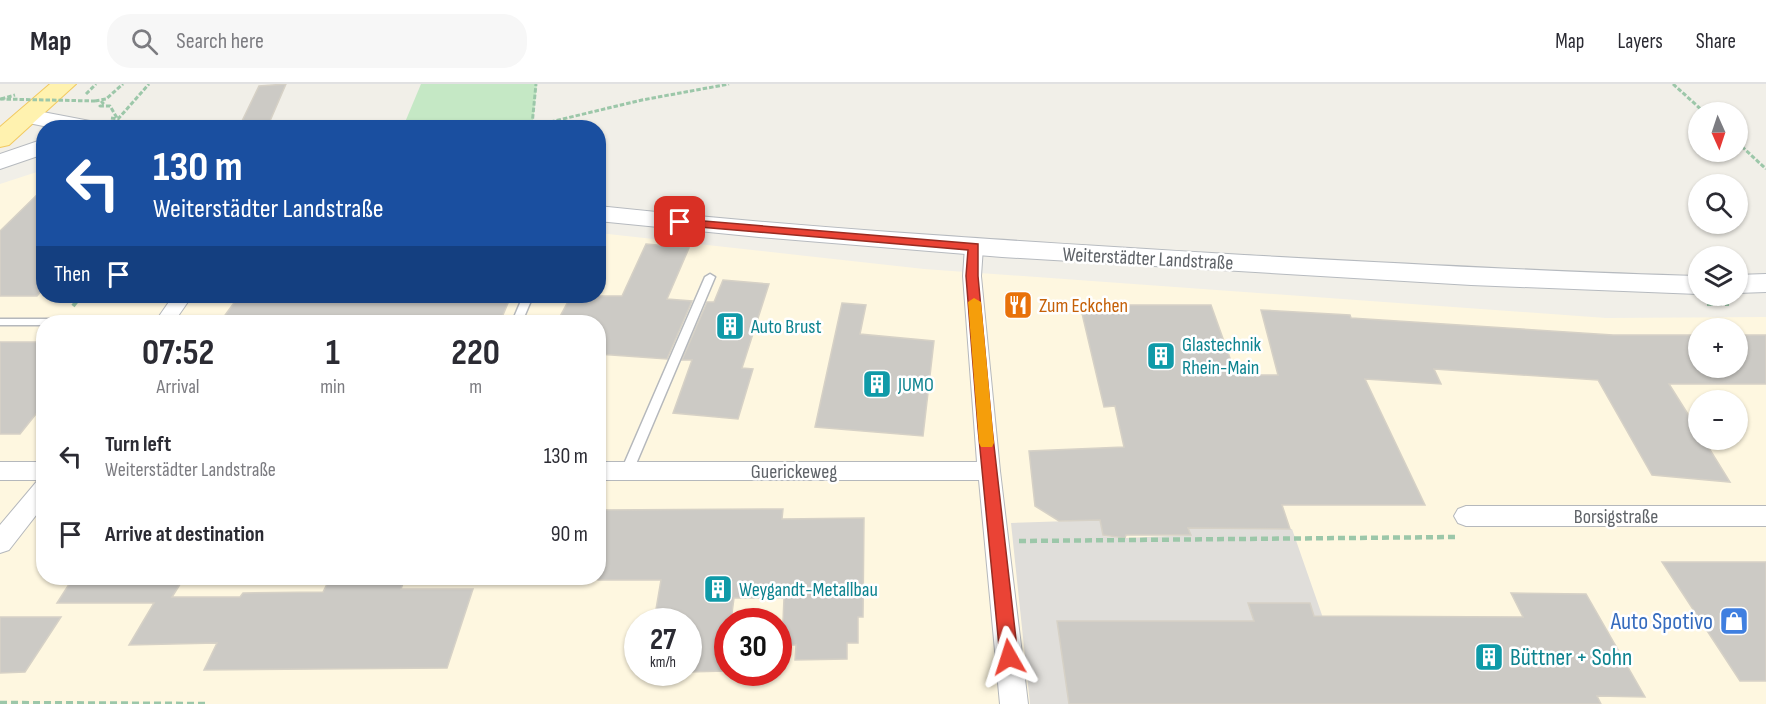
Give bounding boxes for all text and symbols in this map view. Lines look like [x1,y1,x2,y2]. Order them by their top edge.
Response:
search box [107,14,527,68]
text: Map [30,25,71,58]
icon: search [128,25,161,58]
text: Search here [176,28,264,55]
text: Map [1555,29,1584,54]
text: Layers [1617,29,1663,54]
text: Share [1696,29,1736,54]
north arrow [1688,102,1748,162]
map controls [1688,102,1748,450]
text: 130 m [153,142,243,193]
icon: left [54,144,132,222]
button: search [1688,174,1748,234]
text: Weiterstädter Landstraße [153,193,384,225]
pin [654,196,705,247]
icon: arrive [663,205,696,238]
street label: Weiterstädter Landstraße [1062,243,1234,275]
button: layers [1688,246,1748,306]
icon: arrive [102,258,135,291]
text: Then [54,261,90,288]
restaurant icon: Zum Eckchen [1002,289,1034,321]
place label: Zum Eckchen [1039,294,1128,318]
building icon: Auto Brust [714,310,746,342]
place label: Auto Brust [750,315,822,339]
button: + [1688,318,1748,378]
text: 07:52 [142,332,214,375]
text: 1 [326,332,340,375]
text: 220 [451,332,500,375]
place label: Glastechnik Rhein-Main [1182,333,1261,380]
building icon: Glastechnik Rhein-Main [1145,340,1177,372]
building icon: JUMO [861,368,893,400]
place label: JUMO [897,373,934,397]
text: Arrival [157,375,200,399]
text: min [320,375,345,399]
text: m [469,375,482,399]
button: − [1688,390,1748,450]
text: Turn left [105,431,171,458]
icon: left [54,440,87,473]
text: 130 m [544,443,588,470]
text: Weiterstädter Landstraße [105,458,276,482]
street label: Guerickeweg [751,460,837,484]
street label: Borsigstraße [1574,505,1658,529]
icon: arrive [54,518,87,551]
text: Arrive at destination [105,521,264,548]
text: 90 m [551,521,588,548]
building icon: Weygandt-Metallbau [702,573,734,605]
place label: Weygandt-Metallbau [739,578,878,602]
shop icon: Auto Spotivo [1718,605,1750,637]
place label: Auto Spotivo [1610,607,1713,636]
speed limit sign: 30 [714,608,792,686]
text: 27 [650,622,676,658]
position arrow [977,625,1041,689]
building icon: Büttner + Sohn [1473,641,1505,673]
place label: Büttner + Sohn [1510,643,1632,672]
text: km/h [650,653,676,672]

